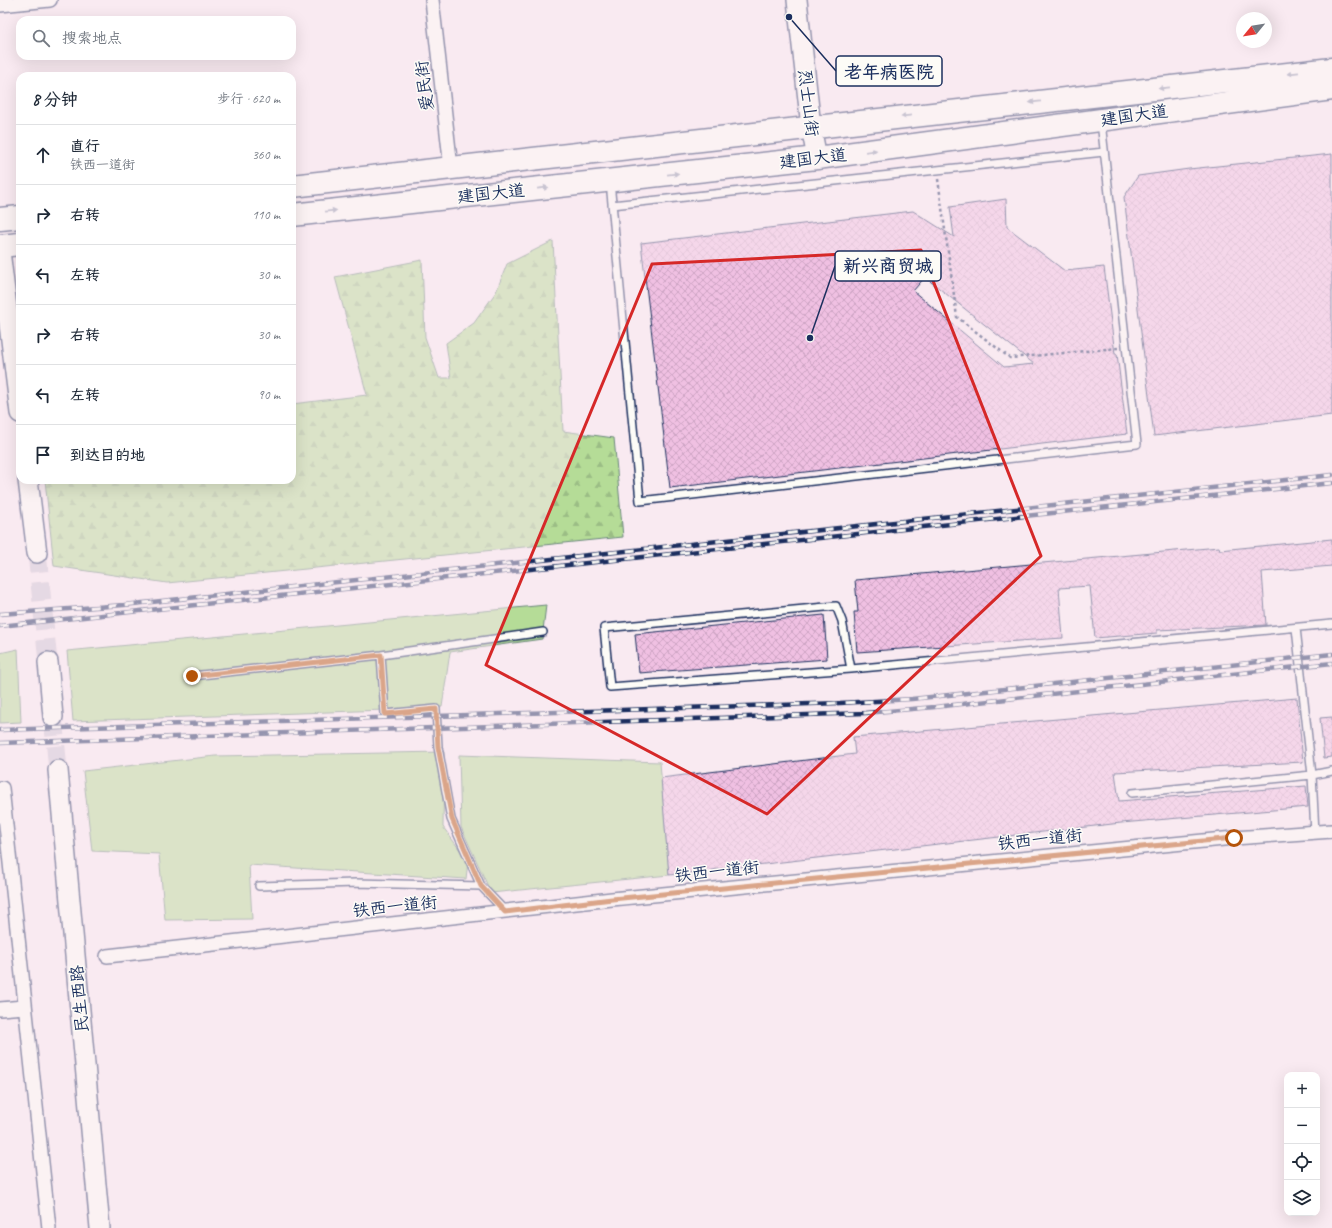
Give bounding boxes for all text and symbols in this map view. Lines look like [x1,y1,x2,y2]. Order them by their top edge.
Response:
north arrow [1236,12,1272,48]
search box [16,16,296,60]
icon: search [30,27,52,49]
text: 搜索地点 [62,29,122,48]
callout: 老年病医院 [836,56,942,86]
street label: 爱民街 [411,59,438,113]
text: 老年病医院 [844,61,934,83]
street label: 烈士山街 [794,68,823,138]
one-way arrow [1287,70,1299,77]
one-way arrow [1158,84,1170,91]
text: 8 分钟 [32,89,78,110]
text: 步行 · 620 m [217,91,280,107]
one-way arrow [1029,99,1041,105]
street label: 建国大道 [1099,100,1169,131]
one-way arrow [900,113,912,120]
text: 直行 [70,137,100,156]
icon: ahead [32,144,54,166]
street label: 建国大道 [778,144,848,173]
text: 360 m [252,147,280,163]
one-way arrow [865,147,877,154]
text: 铁西一道街 [70,157,135,173]
one-way arrow [667,170,679,177]
street label: 建国大道 [456,180,526,207]
one-way arrow [537,184,550,191]
icon: right [32,204,54,226]
text: 右转 [70,206,100,225]
text: 110 m [252,207,280,223]
one-way arrow [325,208,337,214]
callout: 新兴商贸城 [835,251,941,281]
text: 新兴商贸城 [843,255,933,277]
icon: left [32,264,54,286]
text: 左转 [70,266,100,285]
text: 30 m [258,267,280,283]
icon: right [32,324,54,346]
text: 右转 [70,326,100,345]
text: 30 m [258,327,280,343]
icon: left [32,384,54,406]
text: 左转 [70,386,100,405]
text: 90 m [258,387,280,403]
icon: arrive [32,444,54,466]
text: 到达目的地 [70,446,145,465]
route end [183,667,201,685]
street label: 铁西一道街 [997,825,1083,854]
route start [1225,829,1243,847]
street label: 铁西一道街 [674,857,760,886]
street label: 铁西一道街 [352,892,438,921]
street label: 民生西路 [66,964,93,1034]
map controls [1284,1072,1320,1216]
button: + [1284,1072,1320,1108]
button: − [1284,1108,1320,1144]
button: locate [1284,1144,1320,1180]
button: layers [1284,1180,1320,1216]

